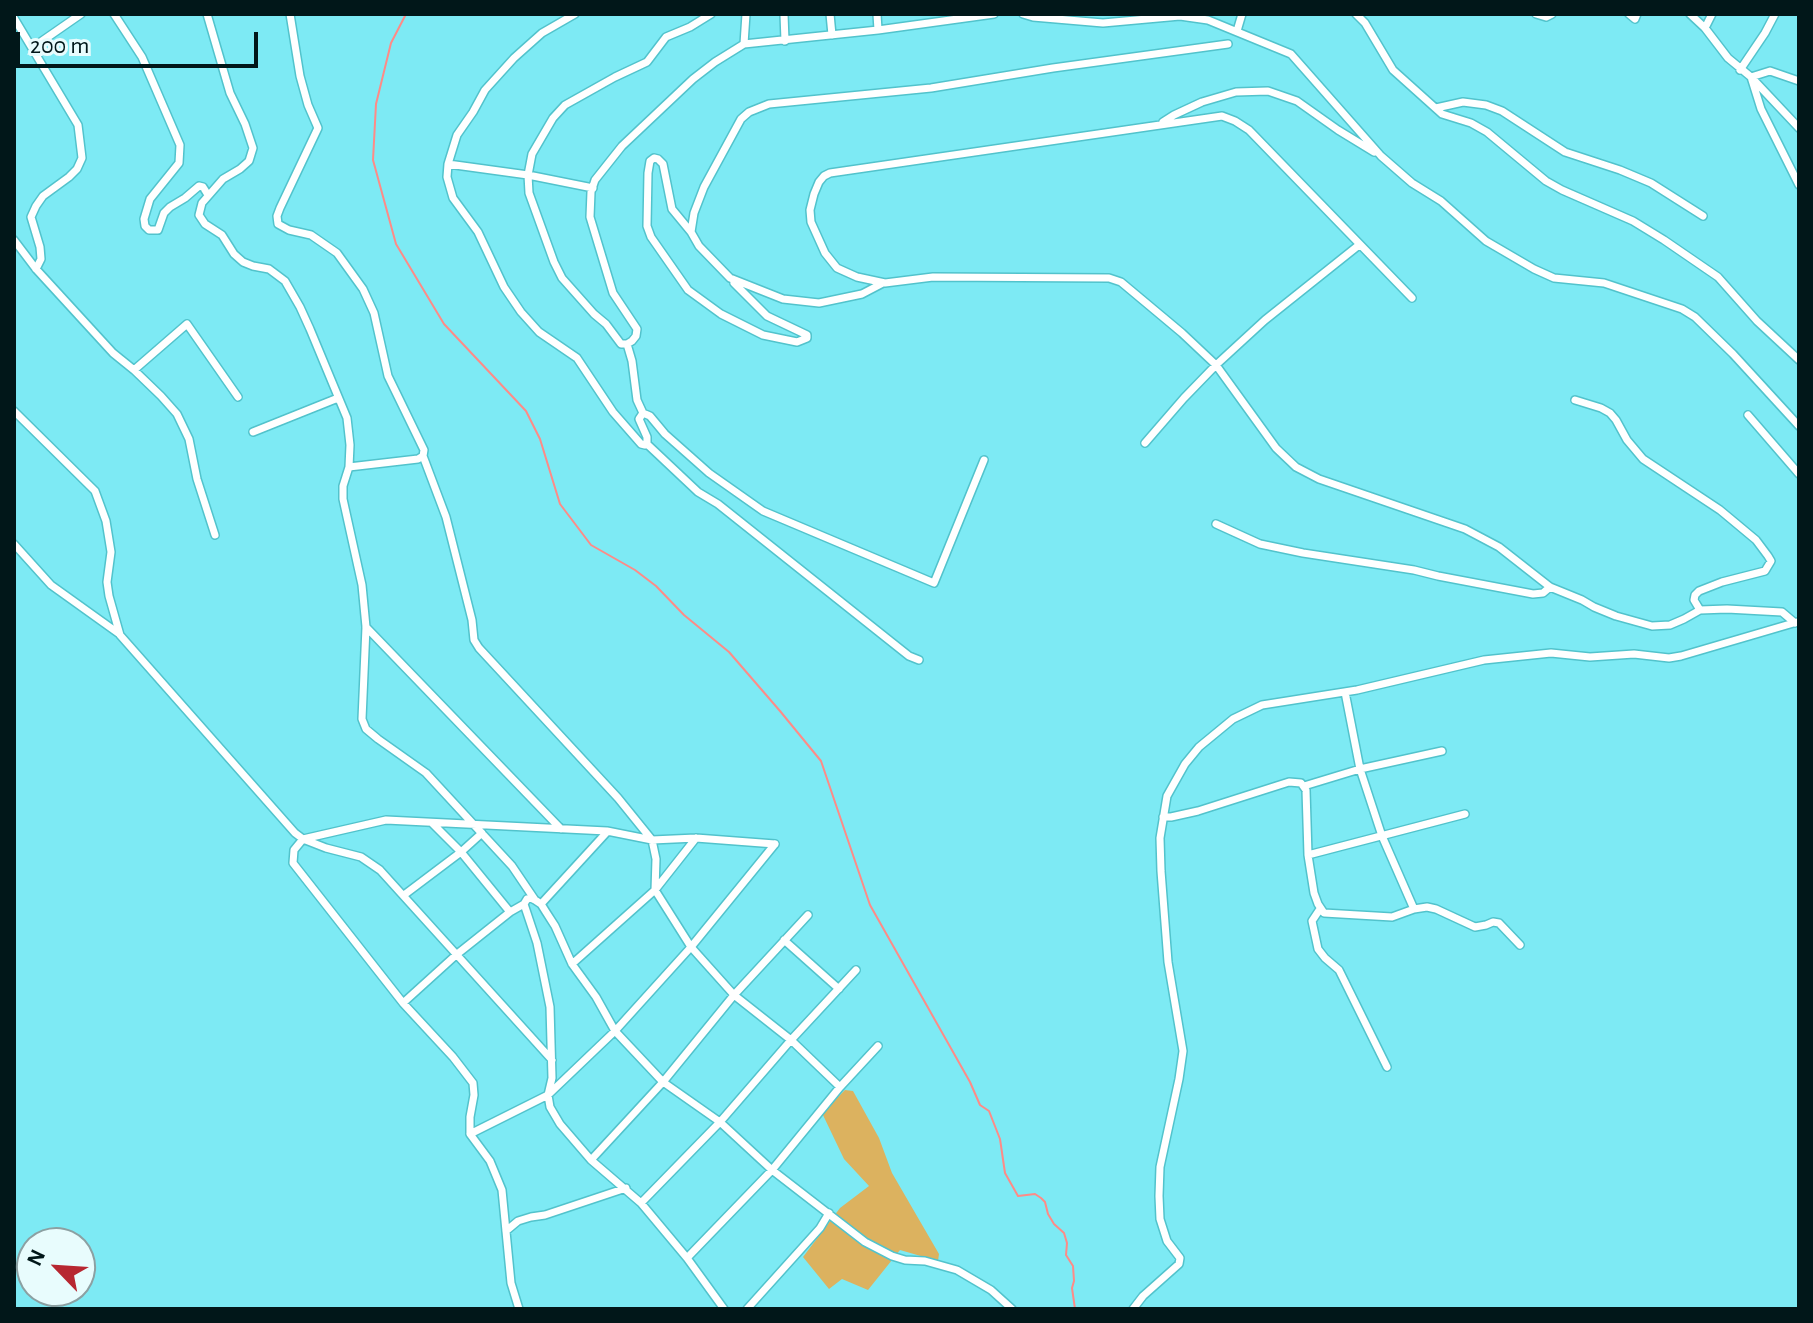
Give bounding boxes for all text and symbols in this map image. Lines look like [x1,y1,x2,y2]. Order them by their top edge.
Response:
scale bar [20,16,262,66]
text: 200 m [30,34,89,58]
north arrow [16,1227,96,1307]
text: N [23,1246,49,1269]

